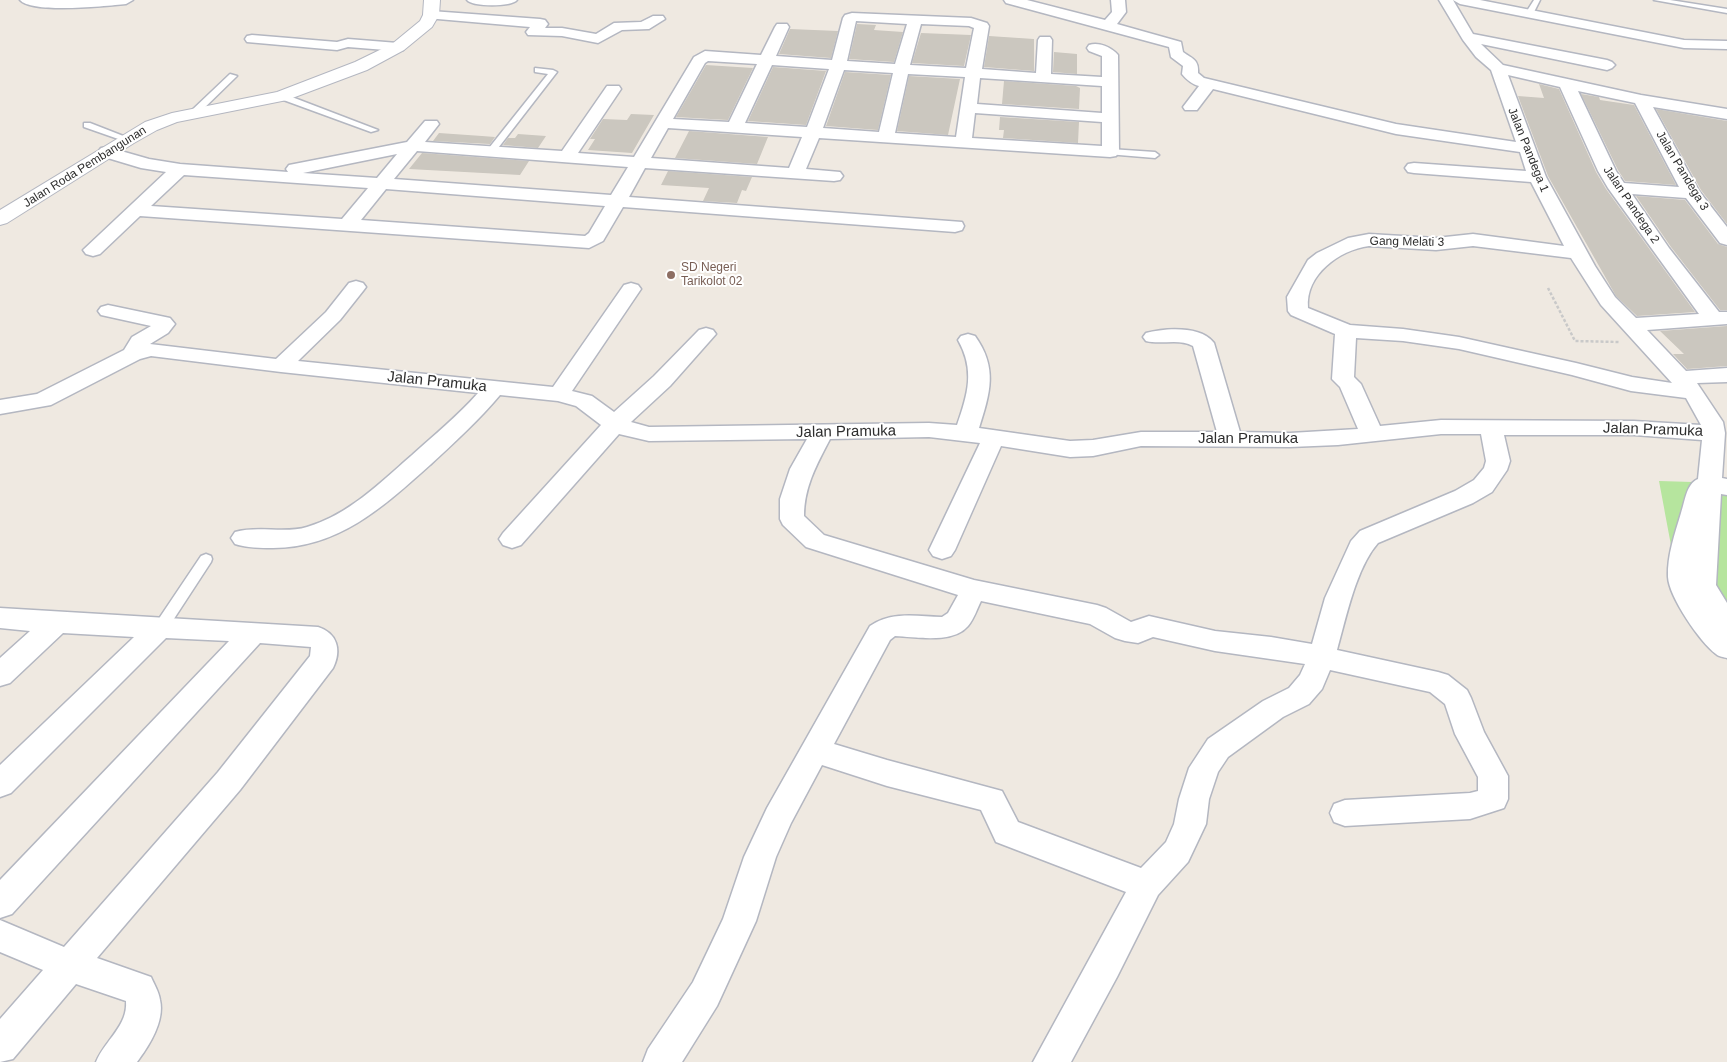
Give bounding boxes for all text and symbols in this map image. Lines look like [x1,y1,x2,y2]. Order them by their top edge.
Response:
street label: Jalan Pandega 1 [1504,106,1552,194]
street label: Jalan Roda Pembangunan [21,123,149,211]
street label: Jalan Pandega 3 [1653,129,1711,213]
street label: Jalan Pandega 2 [1600,164,1662,246]
street label: Gang Melati 3 [1370,234,1444,250]
place label: SD Negeri Tarikolot 02 [681,261,742,289]
marker: SD Negeri Tarikolot 02 [665,269,677,281]
street label: Jalan Pramuka [386,368,488,396]
street label: Jalan Pramuka [1603,419,1703,441]
street label: Jalan Pramuka [796,422,896,442]
street label: Jalan Pramuka [1198,430,1298,448]

